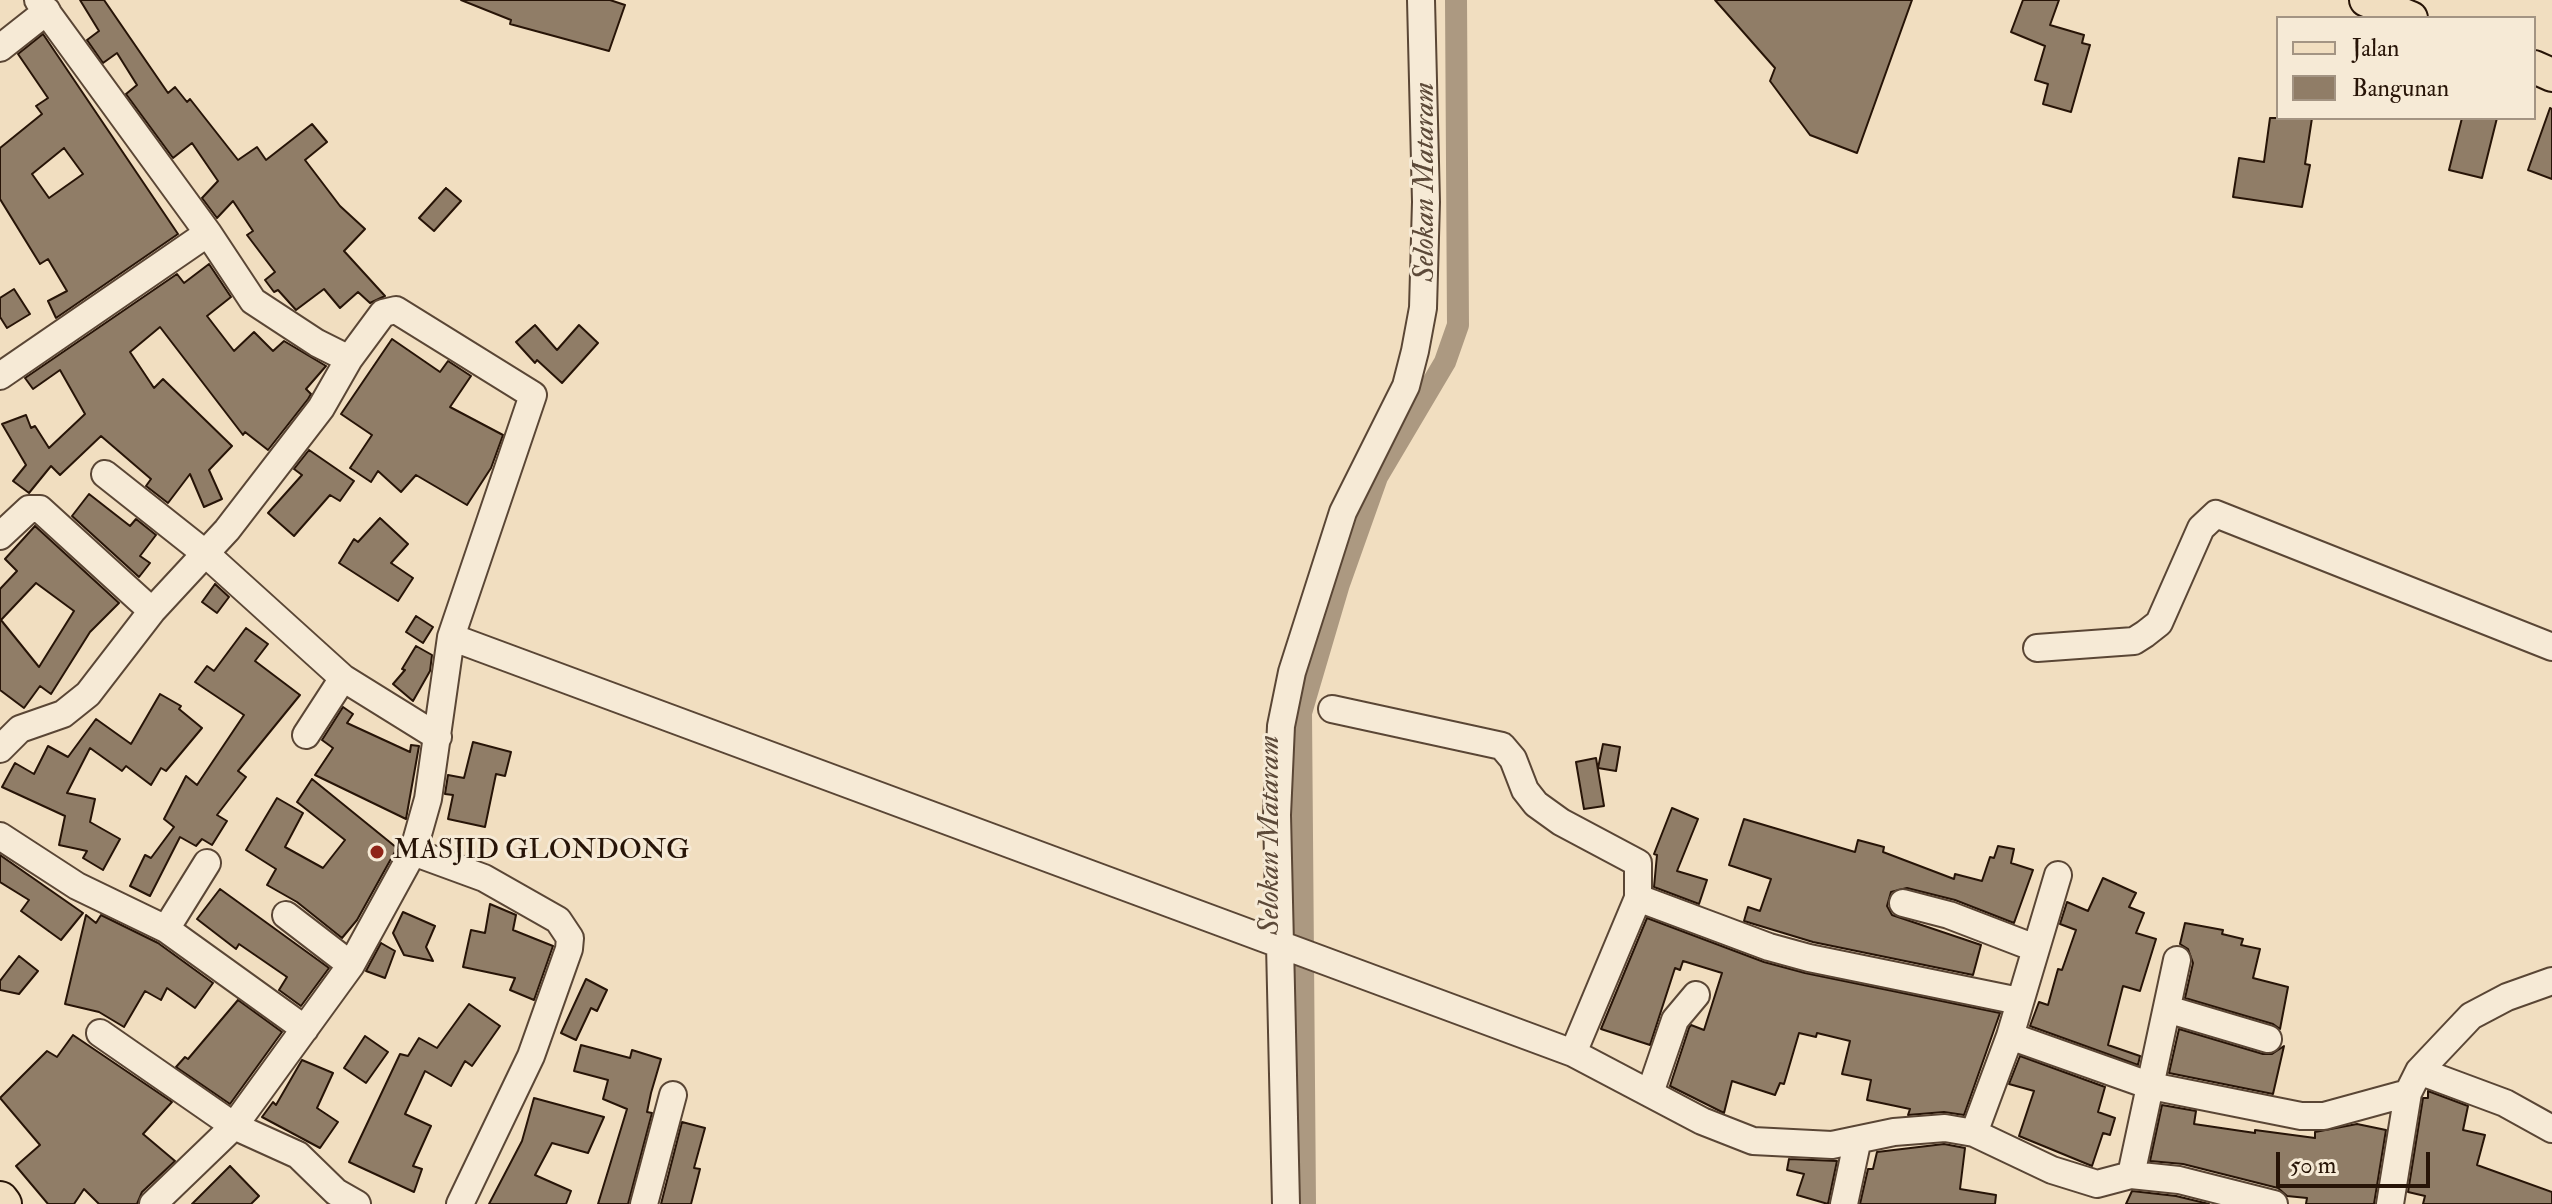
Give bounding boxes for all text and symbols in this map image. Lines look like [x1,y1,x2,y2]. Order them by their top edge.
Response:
legend [2276,16,2536,120]
text: Jalan [2352,33,2399,64]
text: Bangunan [2352,73,2449,104]
water label: Selokan Mataram [1409,82,1445,282]
water label: Selokan Mataram [1254,735,1290,935]
place label: MASJID GLONDONG [393,835,690,869]
marker: MASJID GLONDONG [368,843,386,861]
scale bar [2280,1136,2434,1186]
text: 50 m [2290,1150,2336,1181]

